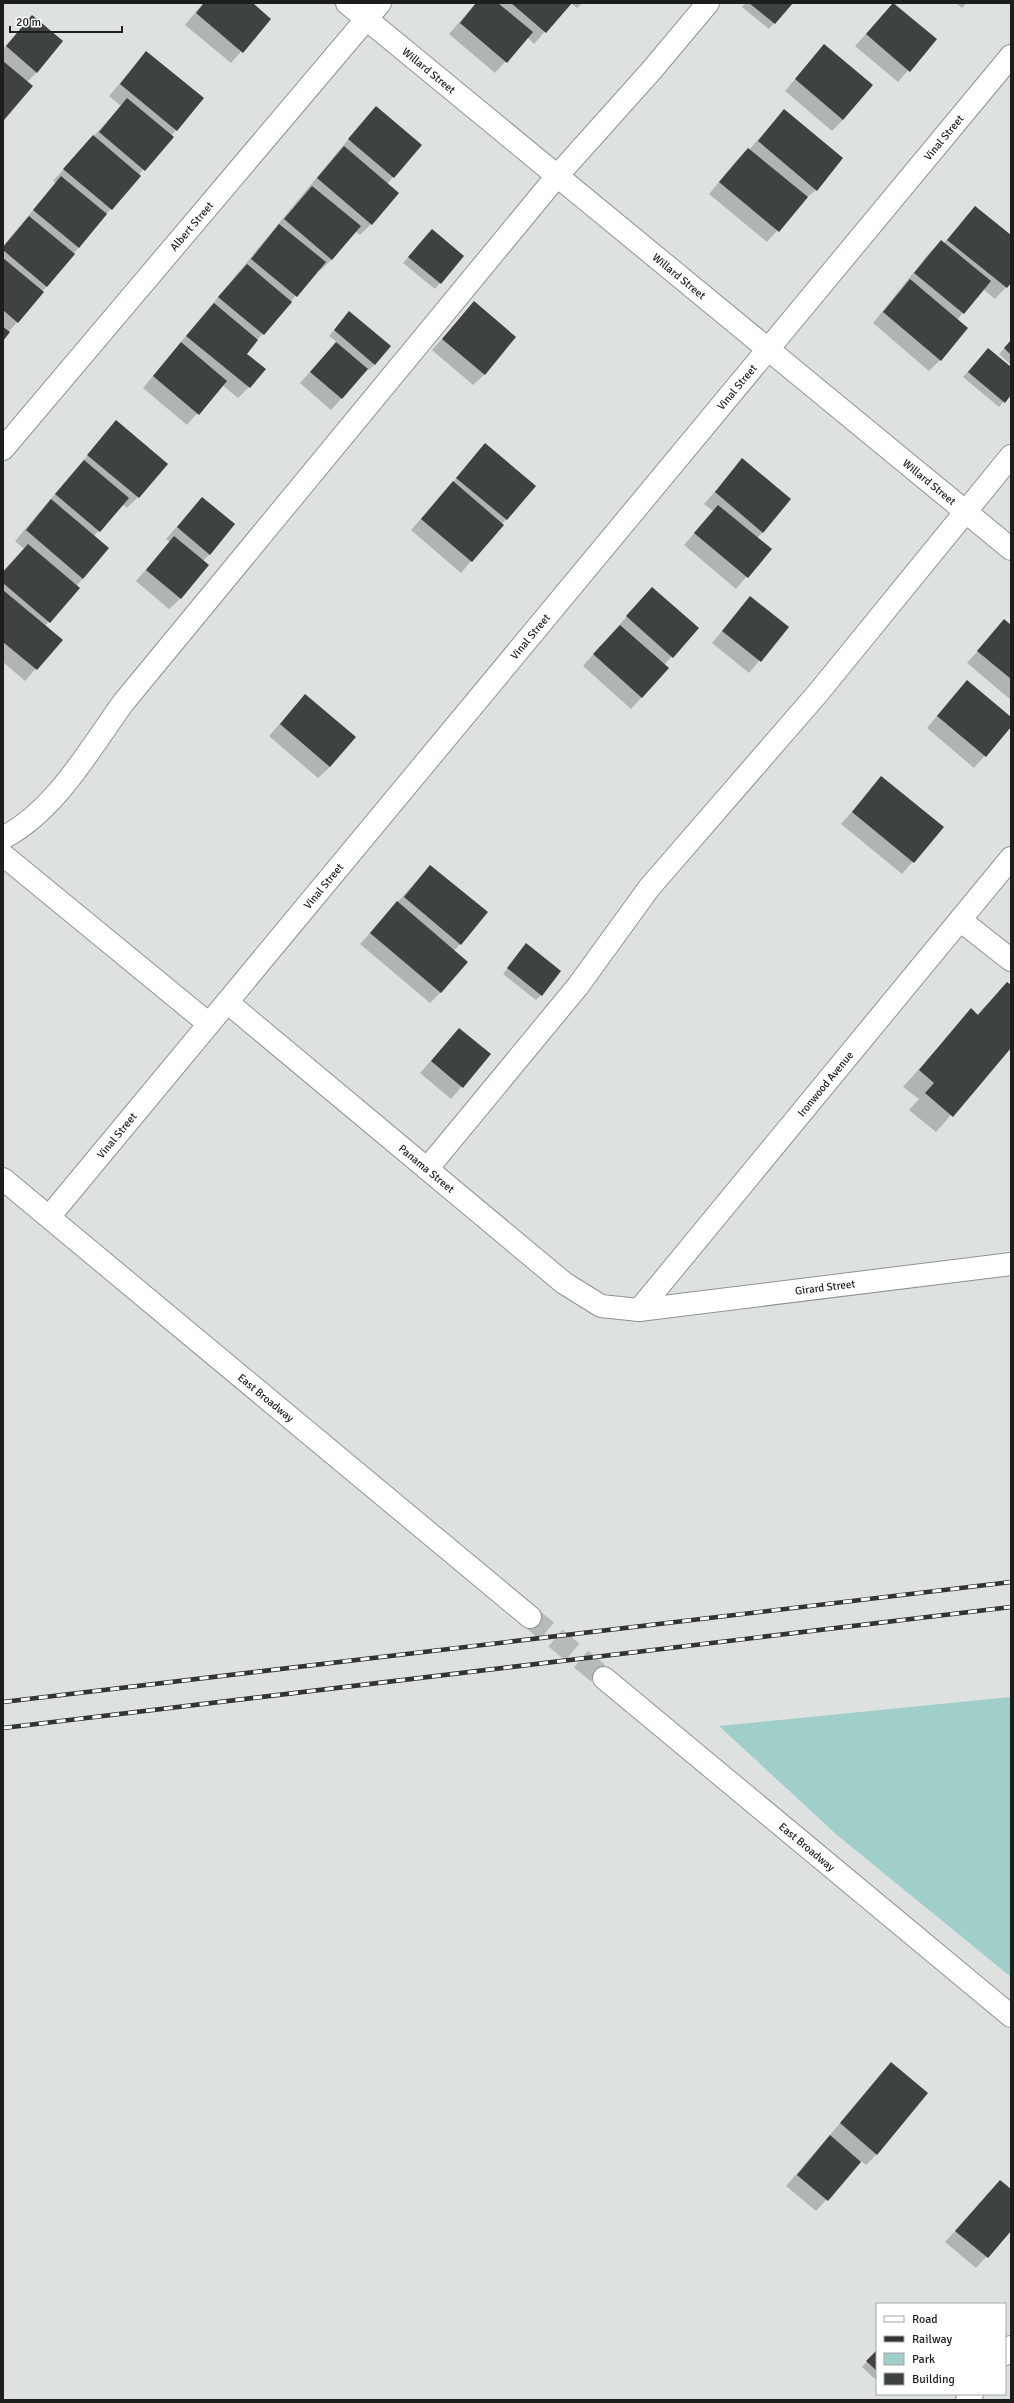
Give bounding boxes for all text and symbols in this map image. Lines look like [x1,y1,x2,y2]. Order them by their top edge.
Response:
scale bar [10,8,122,34]
text: 20 m [16,15,41,30]
street label: Willard Street [400,45,458,96]
street label: Vinal Street [921,112,966,163]
street label: Albert Street [167,199,216,253]
street label: Willard Street [650,250,709,302]
street label: Vinal Street [714,361,760,412]
street label: Willard Street [900,456,959,508]
street label: Vinal Street [507,611,553,662]
street label: Vinal Street [301,860,346,911]
street label: Ironwood Avenue [795,1048,856,1119]
street label: Vinal Street [94,1110,139,1161]
street label: Panama Street [396,1142,457,1196]
street label: Girard Street [794,1277,856,1297]
street label: East Broadway [235,1371,297,1425]
street label: East Broadway [776,1820,838,1874]
legend [876,2303,1006,2395]
text: Road [912,2312,938,2327]
text: Railway [912,2332,952,2347]
text: Park [912,2352,935,2367]
text: Building [912,2372,955,2387]

